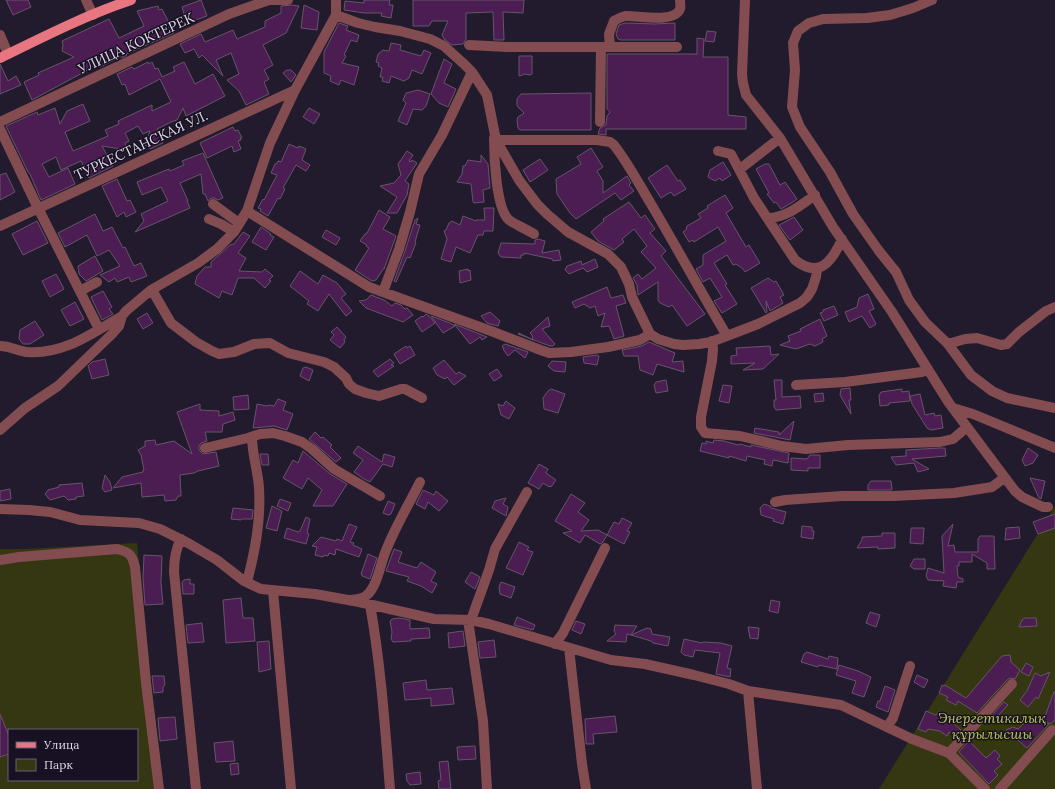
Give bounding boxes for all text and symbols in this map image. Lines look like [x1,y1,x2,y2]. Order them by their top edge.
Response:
street label: УЛИЦА КОКТЕРЕК [74,8,197,78]
street label: ТУРКЕСТАНСКАЯ УЛ. [71,106,211,184]
park label: Энергетикалық құрылысшы [938,709,1047,743]
legend [8,729,138,781]
text: Улица [43,737,80,752]
text: Парк [44,757,73,772]

